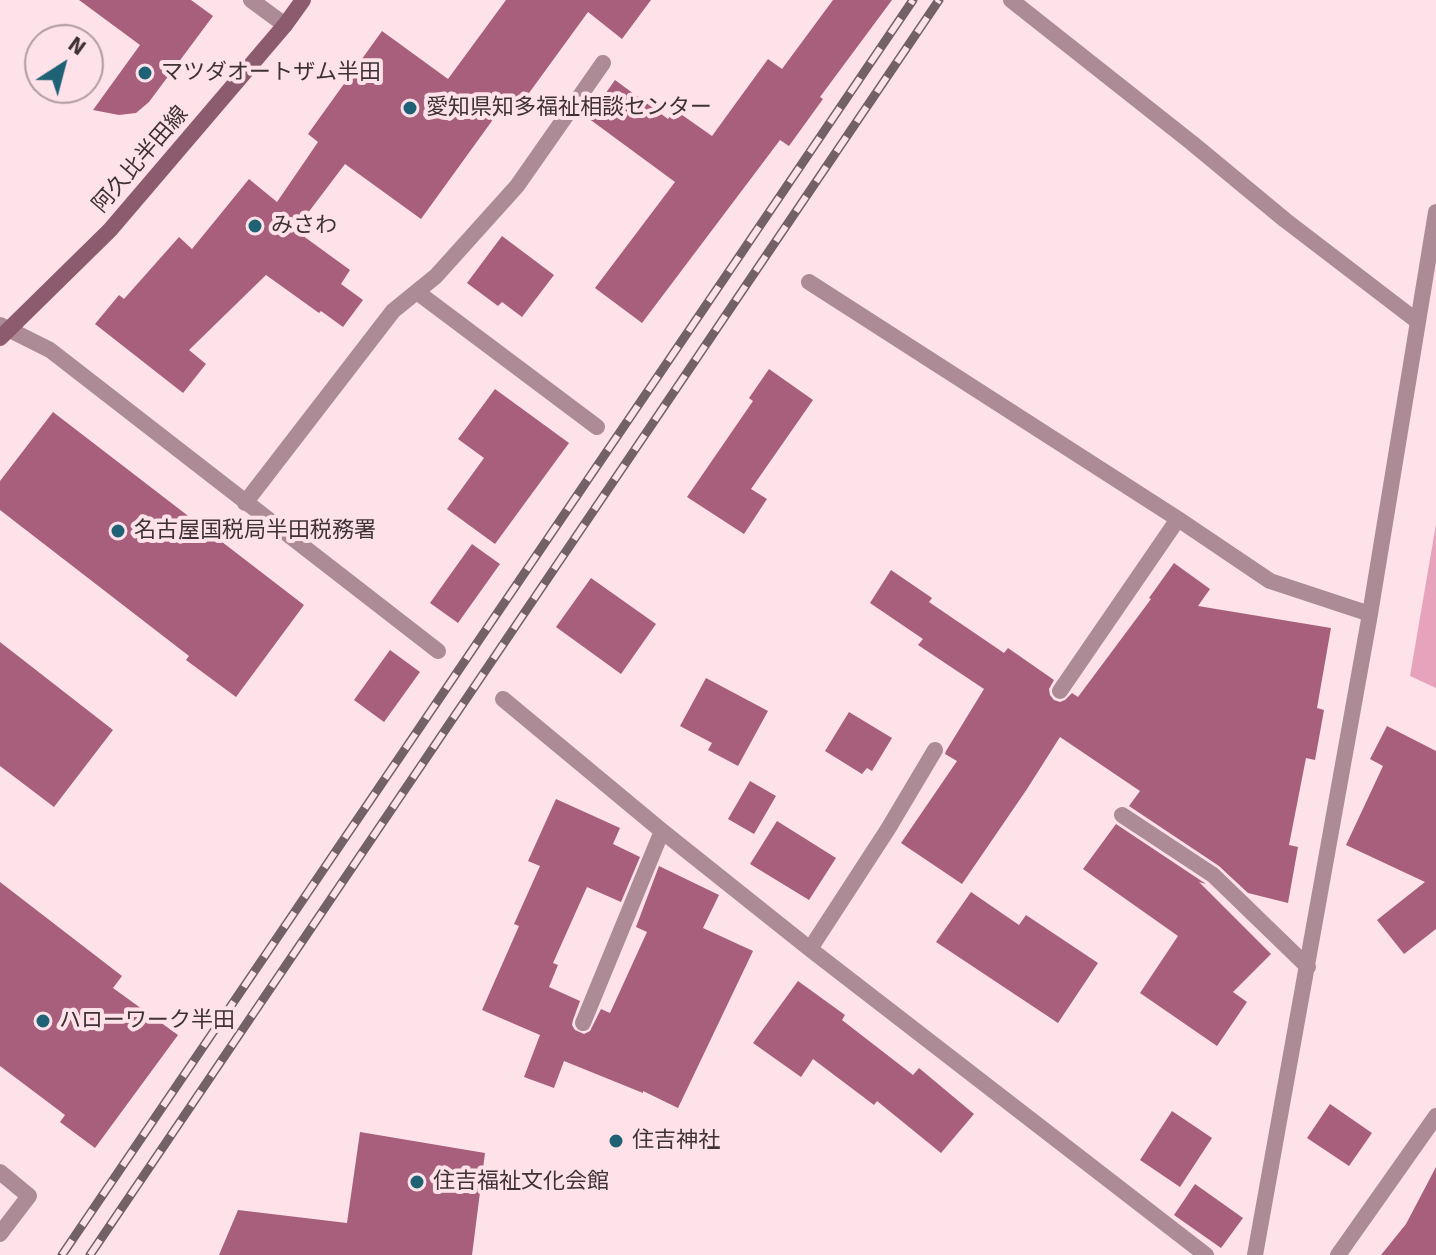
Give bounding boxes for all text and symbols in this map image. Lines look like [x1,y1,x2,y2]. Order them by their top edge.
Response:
north arrow [24,24,104,104]
text: N [63,30,91,61]
place label: マツダオートザム半田 [161,60,381,86]
marker: マツダオートザム半田 [136,64,154,82]
place label: 愛知県知多福祉相談センター [426,95,712,121]
marker: 愛知県知多福祉相談センター [401,99,419,117]
street label: 阿久比半田線 [88,102,194,218]
place label: みさわ [271,213,337,239]
marker: みさわ [246,217,264,235]
place label: 名古屋国税局半田税務署 [134,518,376,544]
marker: 名古屋国税局半田税務署 [109,522,127,540]
place label: ハローワーク半田 [59,1008,235,1034]
marker: ハローワーク半田 [34,1012,52,1030]
place label: 住吉神社 [632,1128,720,1154]
marker: 住吉神社 [607,1132,625,1150]
place label: 住吉福祉文化会館 [433,1169,609,1195]
marker: 住吉福祉文化会館 [408,1173,426,1191]

